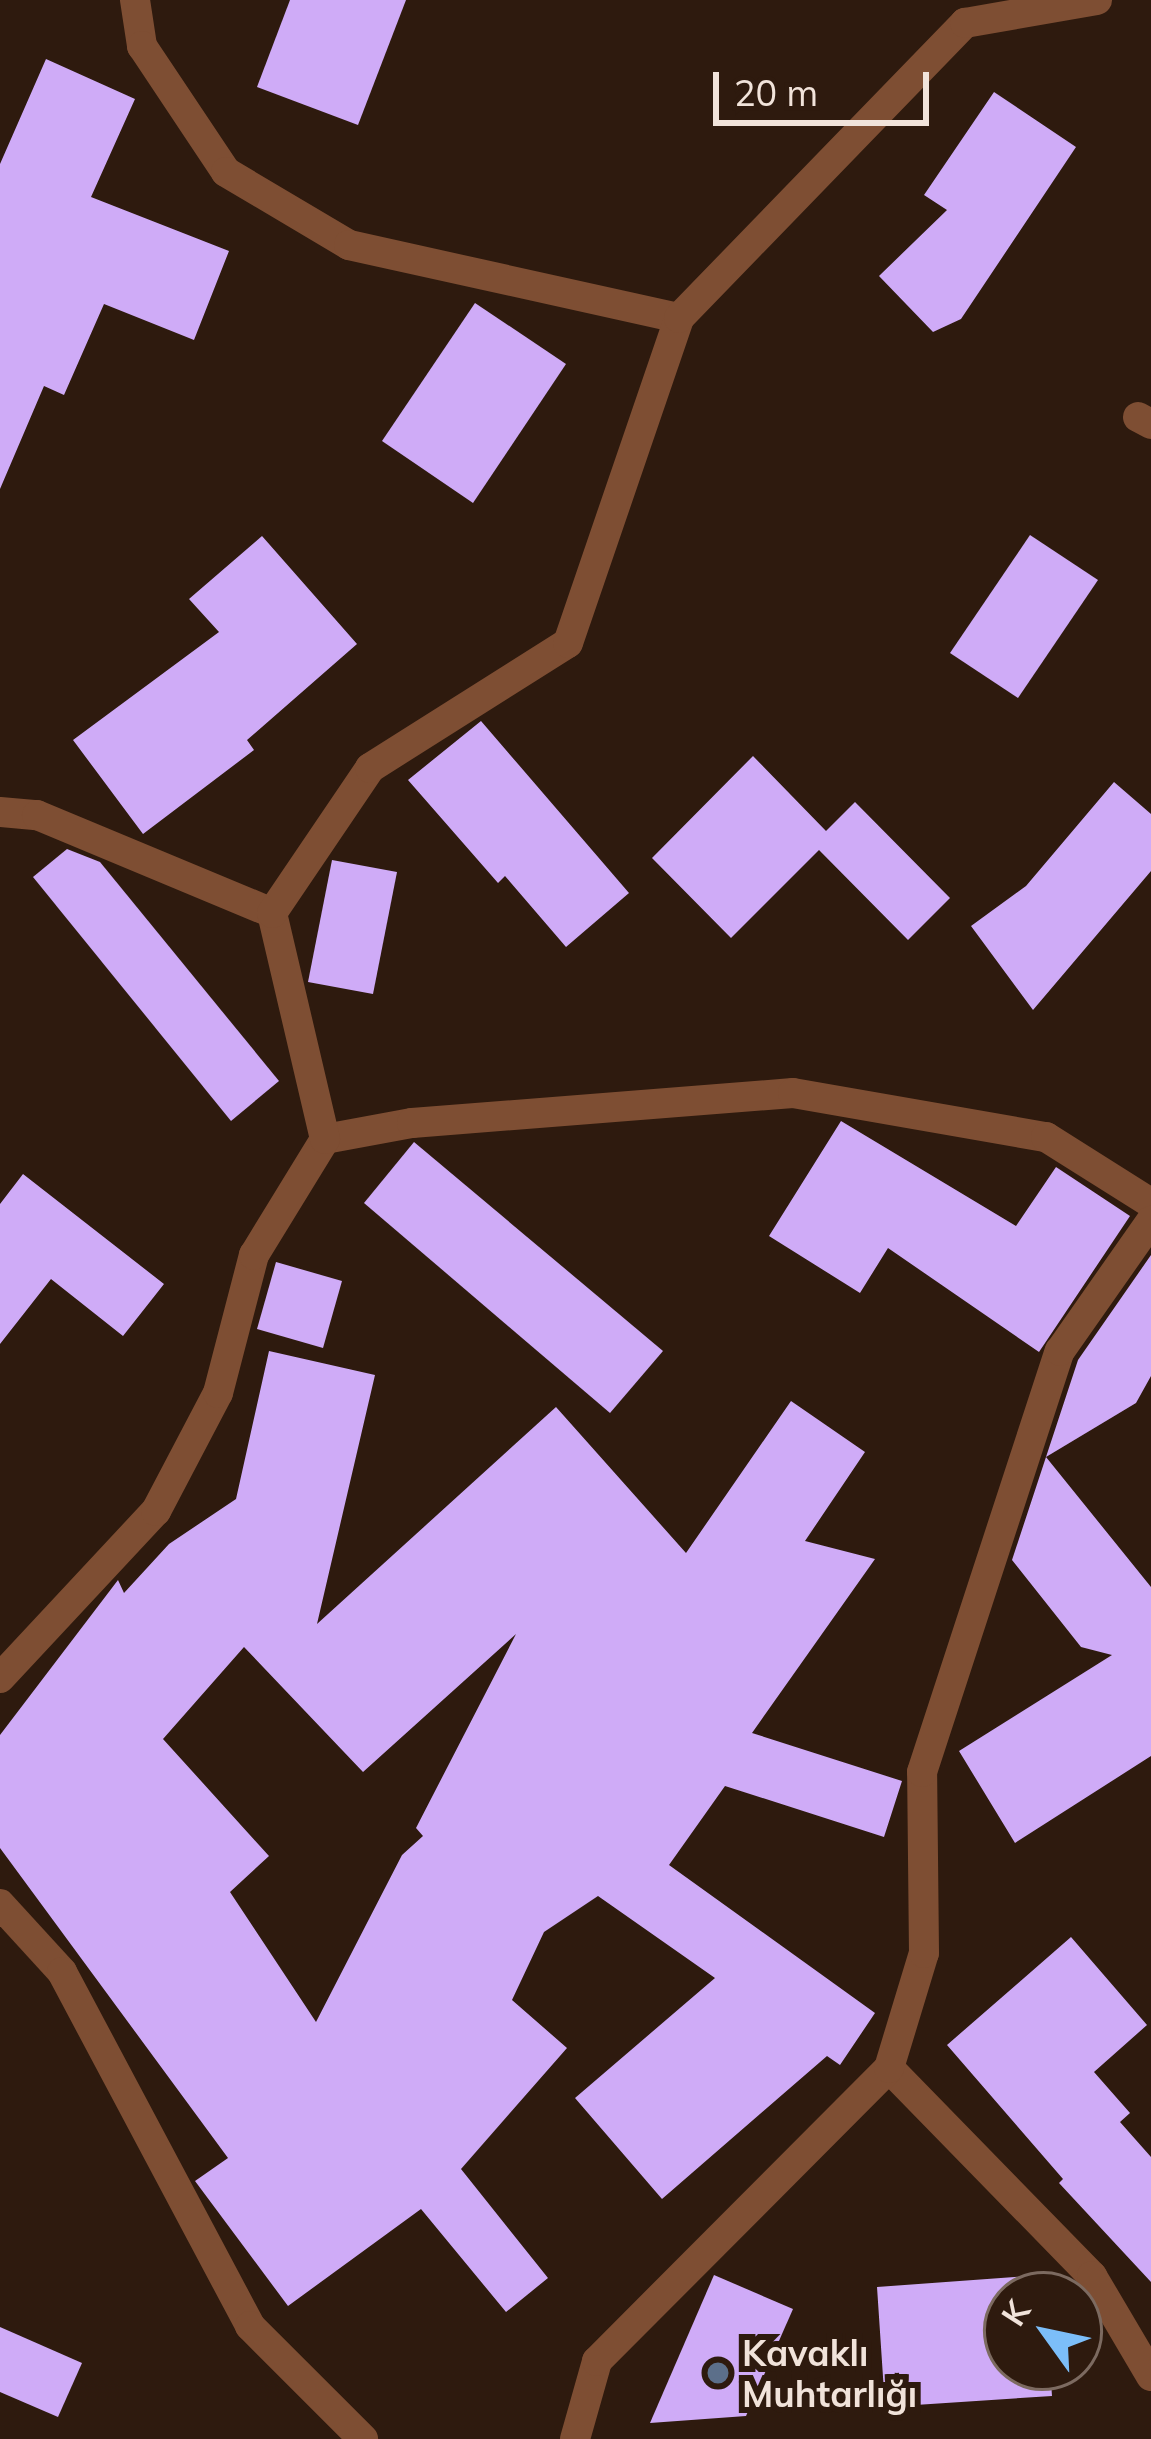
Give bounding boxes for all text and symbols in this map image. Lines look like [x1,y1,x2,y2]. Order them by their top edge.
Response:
scale bar [719,48,935,122]
text: 20 m [734,70,818,115]
north arrow [983,2271,1103,2391]
text: K [992,2292,1038,2333]
place label: Kavaklı Muhtarlığı [742,2330,917,2415]
marker: Kavaklı Muhtarlığı [705,2360,731,2386]

